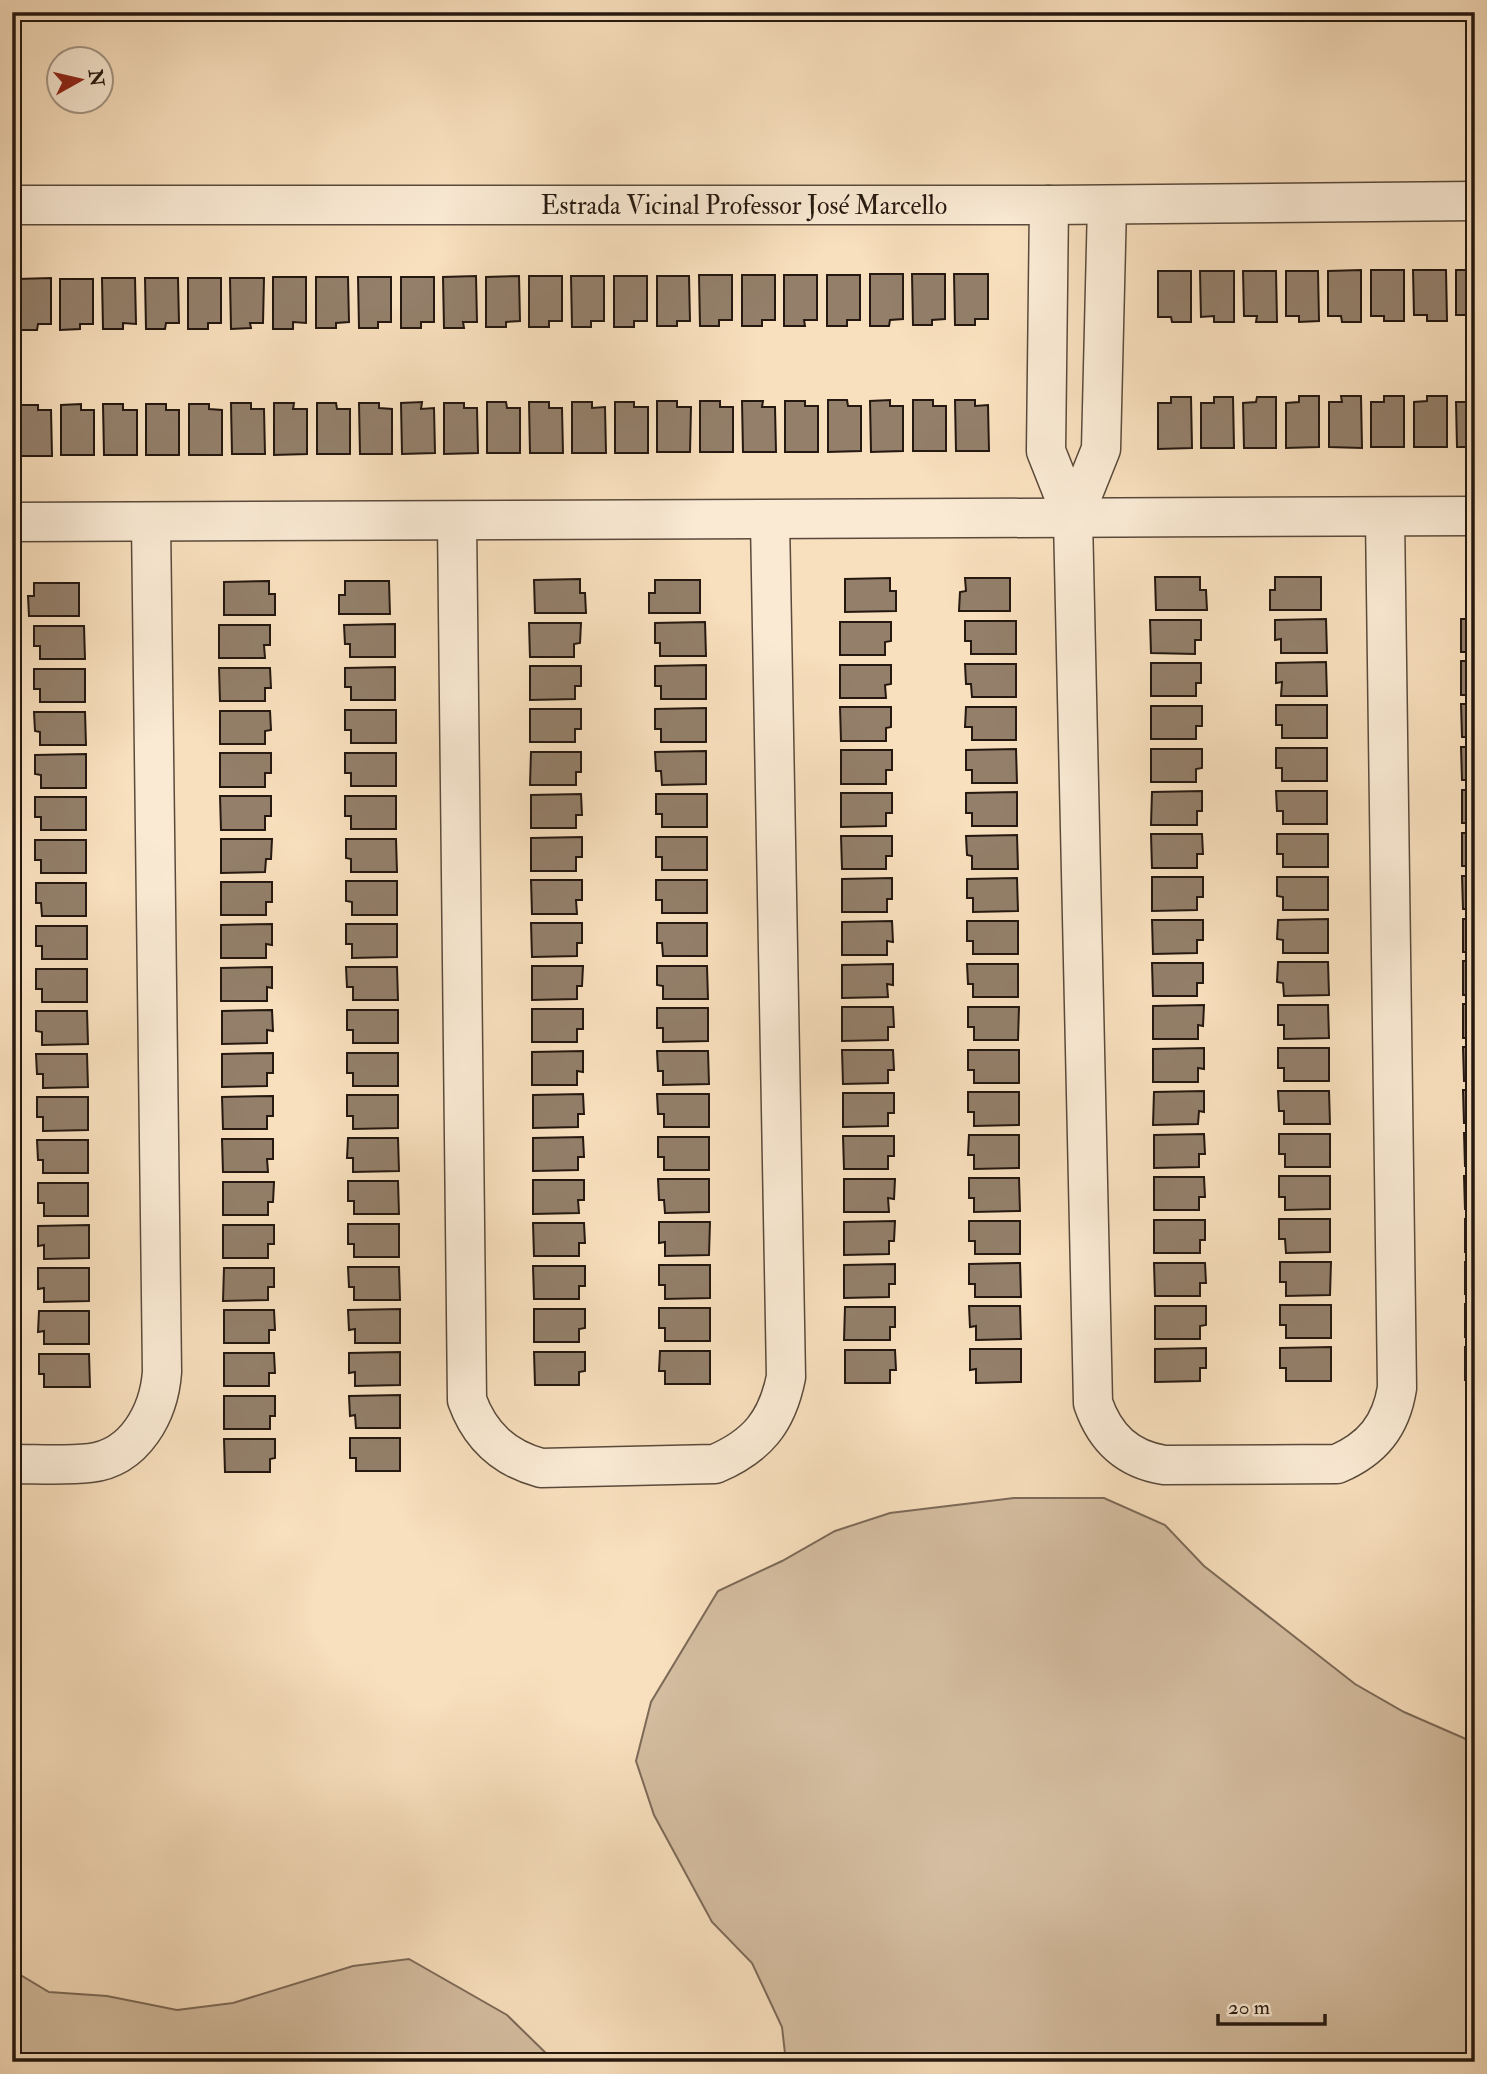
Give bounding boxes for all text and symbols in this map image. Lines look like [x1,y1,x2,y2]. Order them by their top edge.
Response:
north arrow [46,46,116,116]
text: N [83,67,109,89]
street label: Estrada Vicinal Professor José Marcello [541,190,947,222]
scale bar [1218,1983,1324,2027]
text: 20 m [1228,1994,1270,2021]

